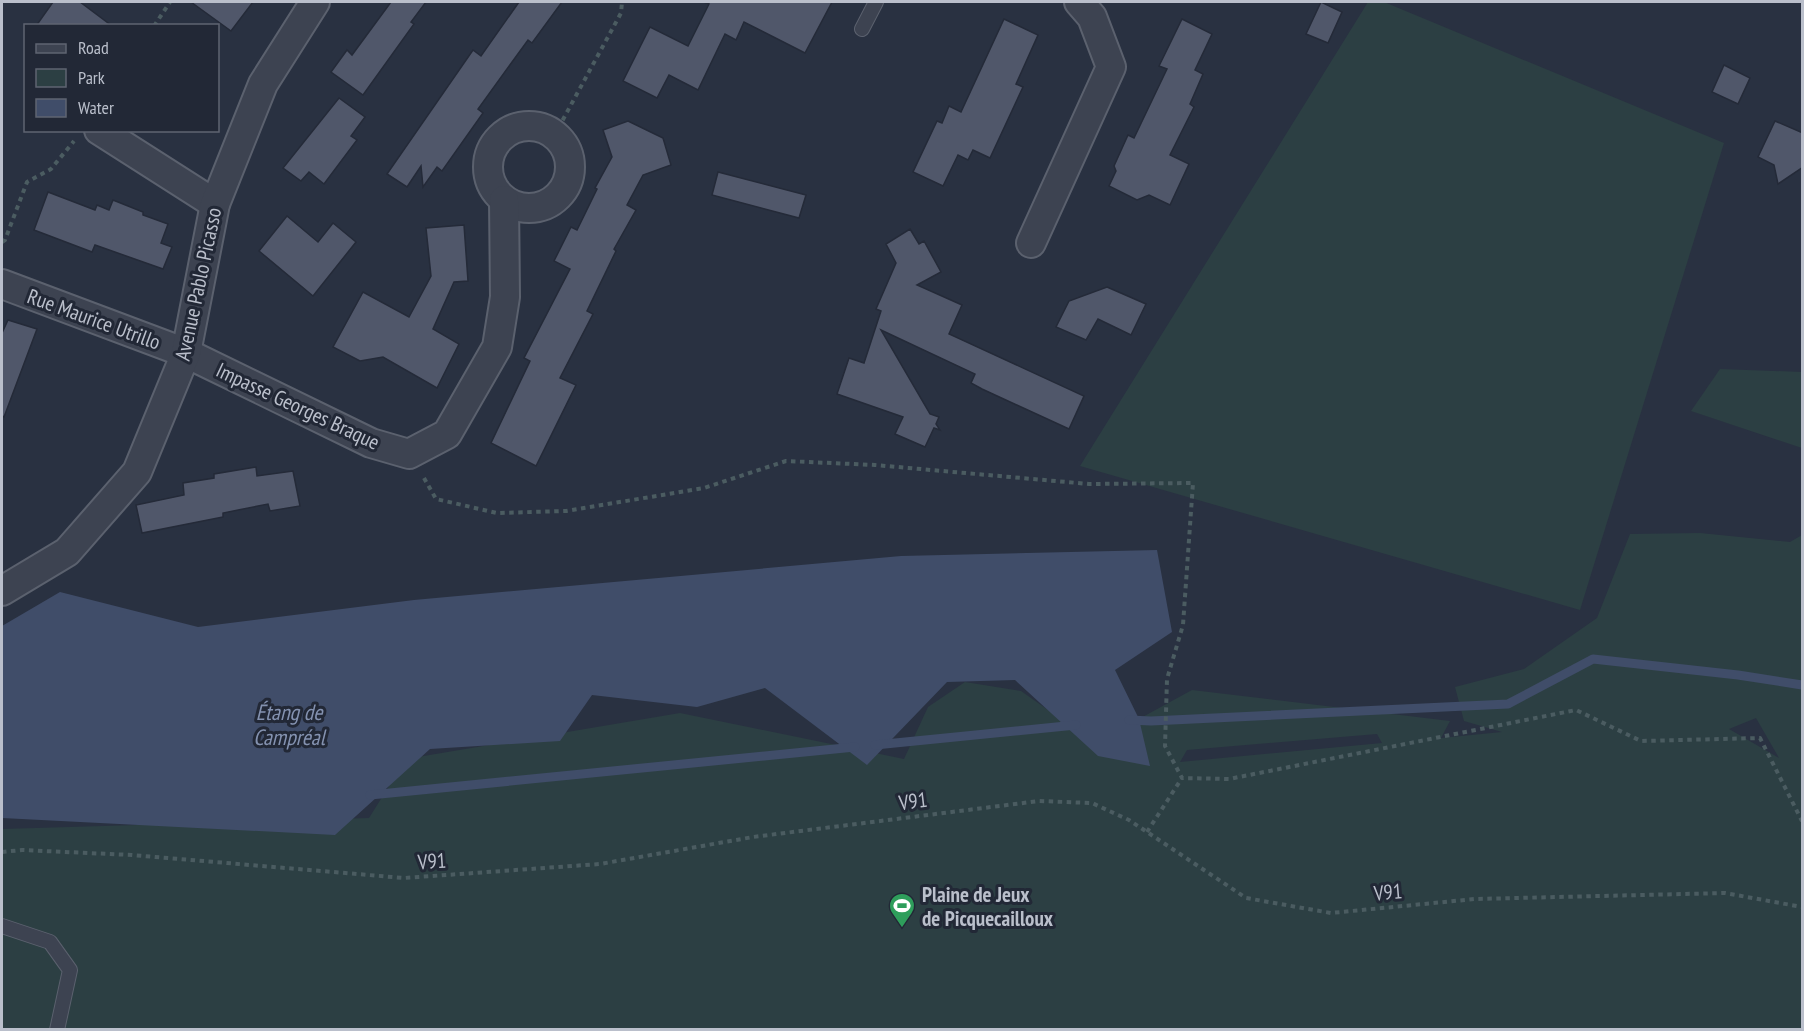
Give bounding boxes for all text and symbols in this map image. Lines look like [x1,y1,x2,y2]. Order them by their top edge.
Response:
legend [24,24,219,132]
text: Road [78,36,109,59]
text: Park [78,66,105,89]
text: Water [78,96,114,119]
street label: Avenue Pablo Picasso [169,205,227,363]
street label: Rue Maurice Utrillo [24,282,164,356]
street label: Impasse Georges Braque [212,356,384,456]
water label: Étang de Campréal [253,698,327,751]
street label: V91 [896,786,929,816]
street label: V91 [416,847,447,876]
street label: V91 [1372,877,1403,907]
place label: Plaine de Jeux de Picquecailloux [922,881,1054,932]
sports icon: Plaine de Jeux de Picquecailloux [887,891,917,929]

